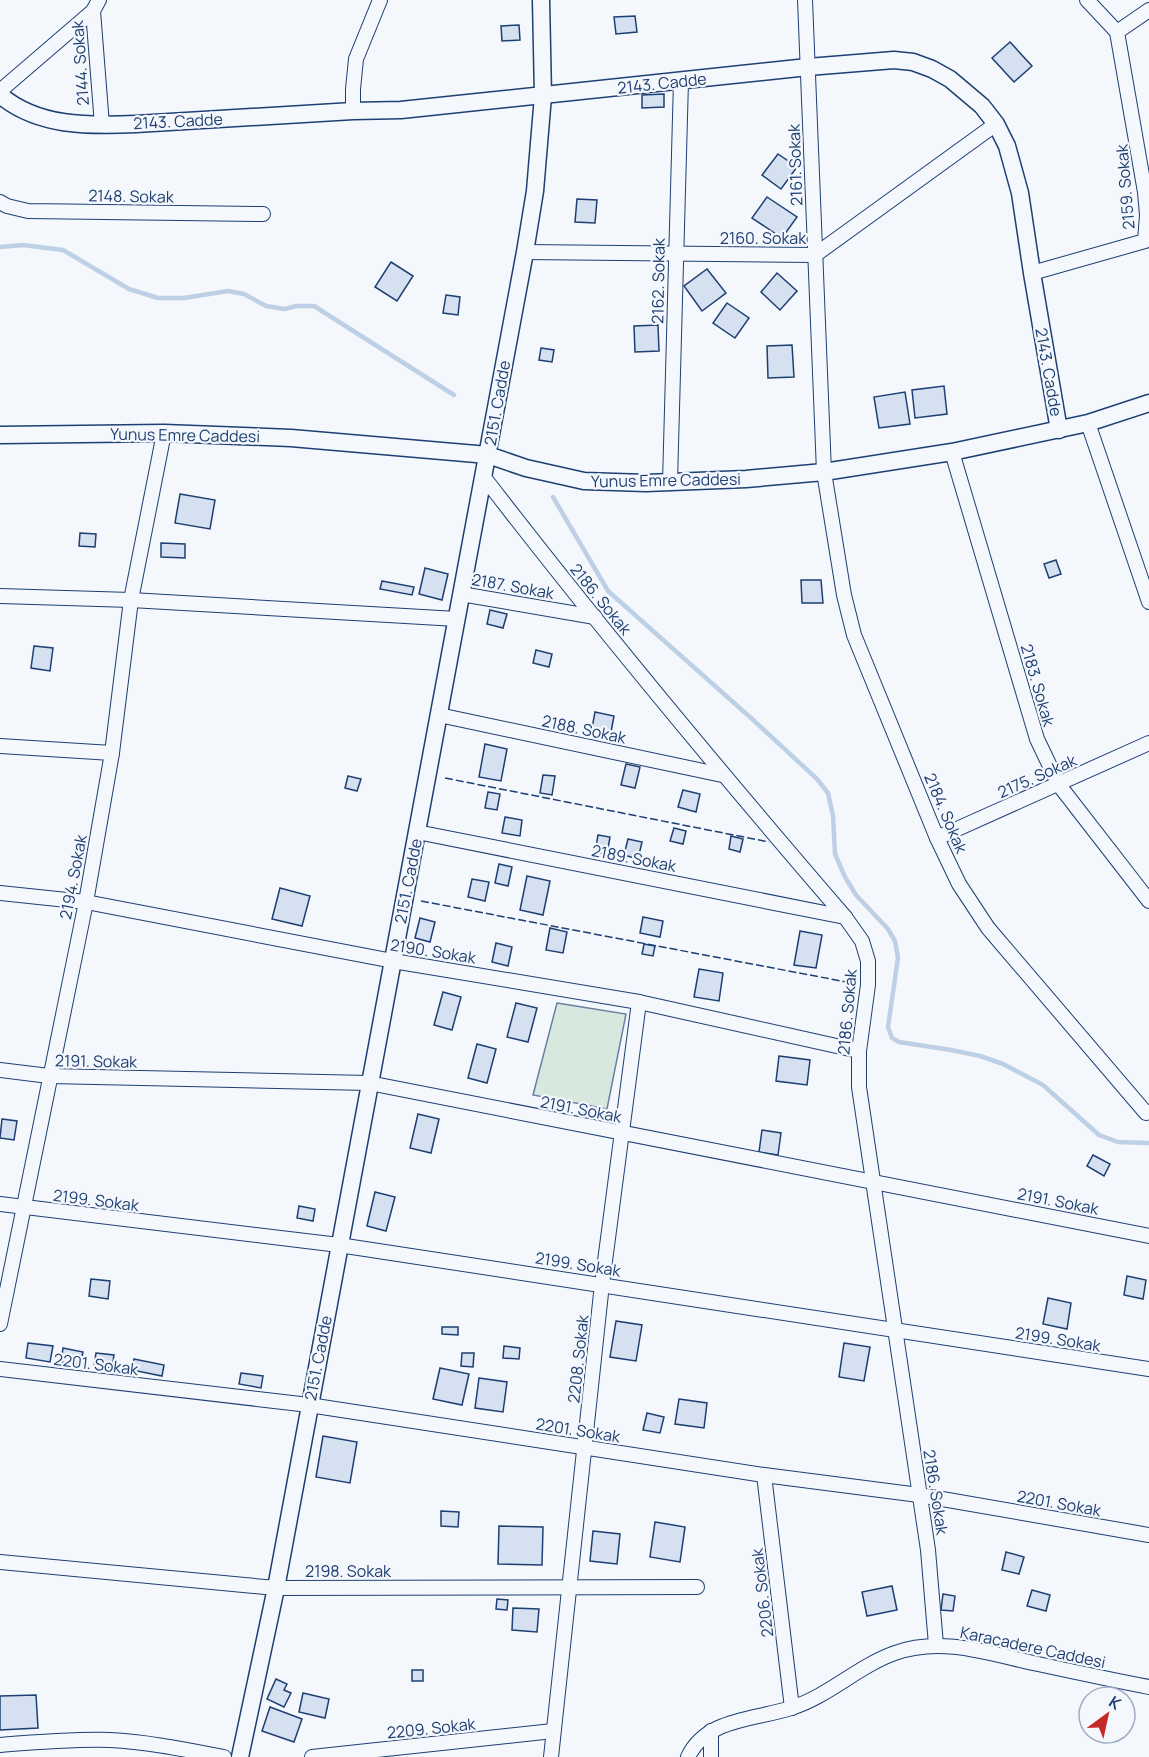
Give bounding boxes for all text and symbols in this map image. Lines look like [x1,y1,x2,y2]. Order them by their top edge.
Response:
street label: 2144. Sokak [66,19,94,106]
street label: 2143. Cadde [616,67,708,99]
street label: 2143. Cadde [133,108,223,134]
street label: 2161. Sokak [783,123,807,206]
street label: 2159. Sokak [1110,142,1140,231]
street label: 2148. Sokak [88,184,175,208]
street label: 2160. Sokak [720,227,807,249]
street label: 2162. Sokak [646,237,670,324]
street label: 2143. Cadde [1030,326,1068,418]
street label: 2151. Cadde [479,359,515,447]
street label: Yunus Emre Caddesi [110,423,260,447]
street label: Yunus Emre Caddesi [591,468,741,492]
street label: 2186. Sokak [565,559,637,640]
street label: 2187. Sokak [470,568,557,604]
street label: 2183. Sokak [1016,641,1061,730]
street label: 2188. Sokak [540,709,629,749]
street label: 2175. Sokak [994,748,1081,803]
street label: 2184. Sokak [919,770,973,857]
street label: 2194. Sokak [54,832,92,921]
street label: 2151. Cadde [389,837,427,925]
street label: 2189. Sokak [590,839,679,877]
street label: 2190. Sokak [389,933,478,969]
street label: 2186. Sokak [832,967,862,1056]
street label: 2191. Sokak [55,1049,138,1073]
street label: 2191. Sokak [539,1090,625,1128]
street label: 2191. Sokak [1016,1182,1102,1220]
street label: 2199. Sokak [52,1184,141,1216]
street label: 2199. Sokak [534,1246,623,1282]
street label: 2208. Sokak [562,1313,594,1404]
street label: 2151. Cadde [299,1314,337,1402]
street label: 2199. Sokak [1014,1321,1103,1357]
street label: 2201. Sokak [52,1348,141,1380]
street label: 2201. Sokak [534,1412,623,1448]
street label: 2186. Sokak [918,1448,954,1537]
street label: 2201. Sokak [1015,1485,1104,1521]
street label: 2206. Sokak [746,1546,778,1639]
street label: 2198. Sokak [305,1560,392,1582]
street label: Karacadere Caddesi [958,1621,1108,1673]
north arrow [1077,1685,1137,1745]
text: K [1105,1690,1126,1715]
street label: 2209. Sokak [386,1712,477,1744]

